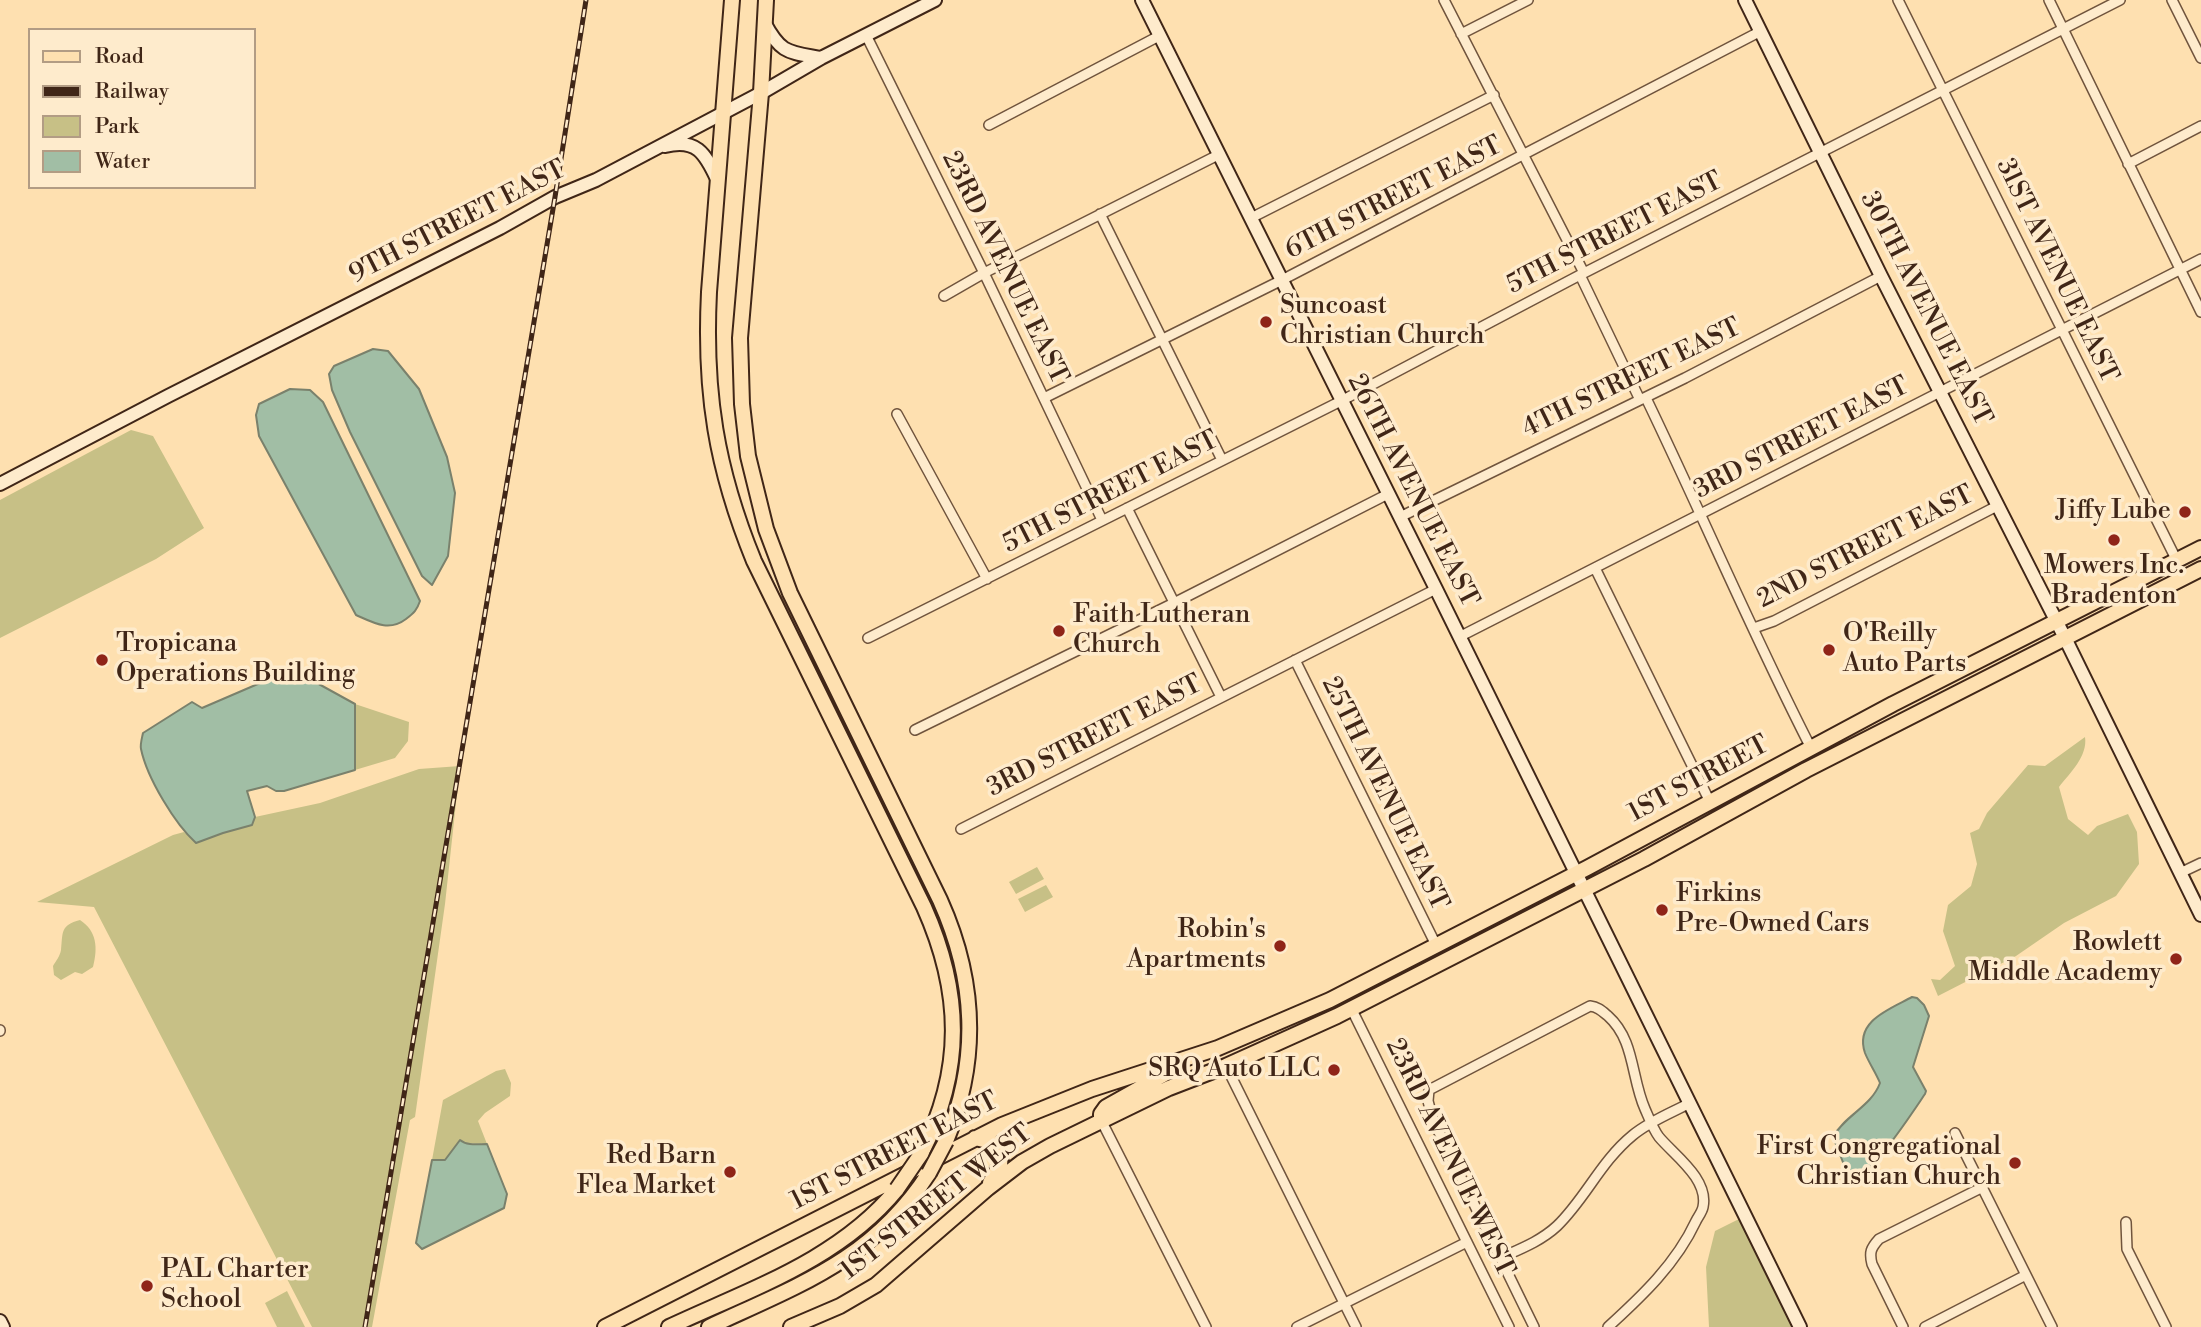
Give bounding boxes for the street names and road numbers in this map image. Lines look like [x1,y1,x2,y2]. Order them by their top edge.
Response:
street label: 6TH STREET EAST [1280,131,1508,267]
street label: 23RD AVENUE EAST [934,147,1074,389]
street label: 31ST AVENUE EAST [1988,154,2124,388]
street label: 9TH STREET EAST [344,155,572,291]
street label: 5TH STREET EAST [1502,166,1728,302]
street label: 30TH AVENUE EAST [1853,187,1997,431]
street label: 4TH STREET EAST [1518,313,1746,445]
street label: 26TH AVENUE EAST [1340,369,1484,613]
street label: 3RD STREET EAST [1689,371,1915,507]
street label: 5TH STREET EAST [998,425,1224,561]
street label: 2ND STREET EAST [1753,480,1979,616]
street label: 3RD STREET EAST [982,669,1208,805]
street label: 25TH AVENUE EAST [1314,672,1454,916]
street label: 1ST STREET [1624,730,1774,830]
street label: 23RD AVENUE WEST [1378,1034,1520,1282]
street label: 1ST STREET EAST [786,1086,1004,1218]
street label: 1ST STREET WEST [835,1119,1039,1287]

